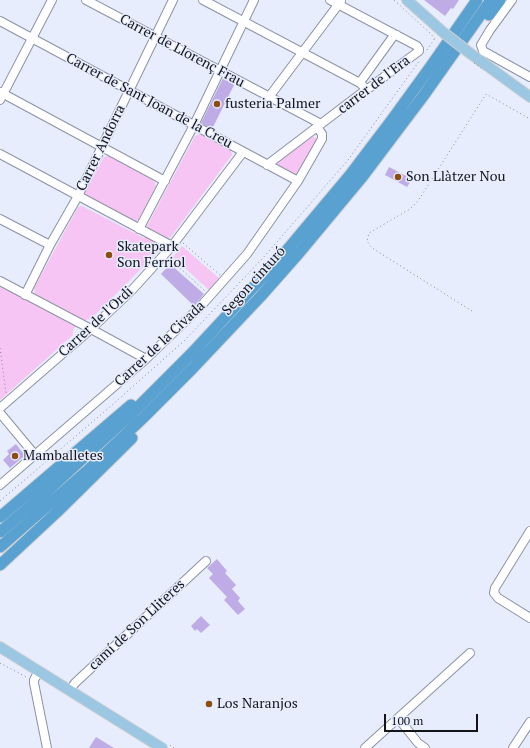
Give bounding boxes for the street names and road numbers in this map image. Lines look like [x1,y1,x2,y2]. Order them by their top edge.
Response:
street label: Carrer de Llorenç Frau [117,11,247,91]
street label: Carrer de Sant Joan de la Creu [63,50,235,152]
street label: carrer de l'Era [334,52,414,118]
street label: Carrer Andorra [73,102,129,194]
street label: Segon cinturó [219,243,289,319]
street label: Carrer de l'Ordi [55,283,137,361]
street label: Carrer de la Civada [111,298,209,390]
street label: camí de Son Lliteres [85,576,189,674]

